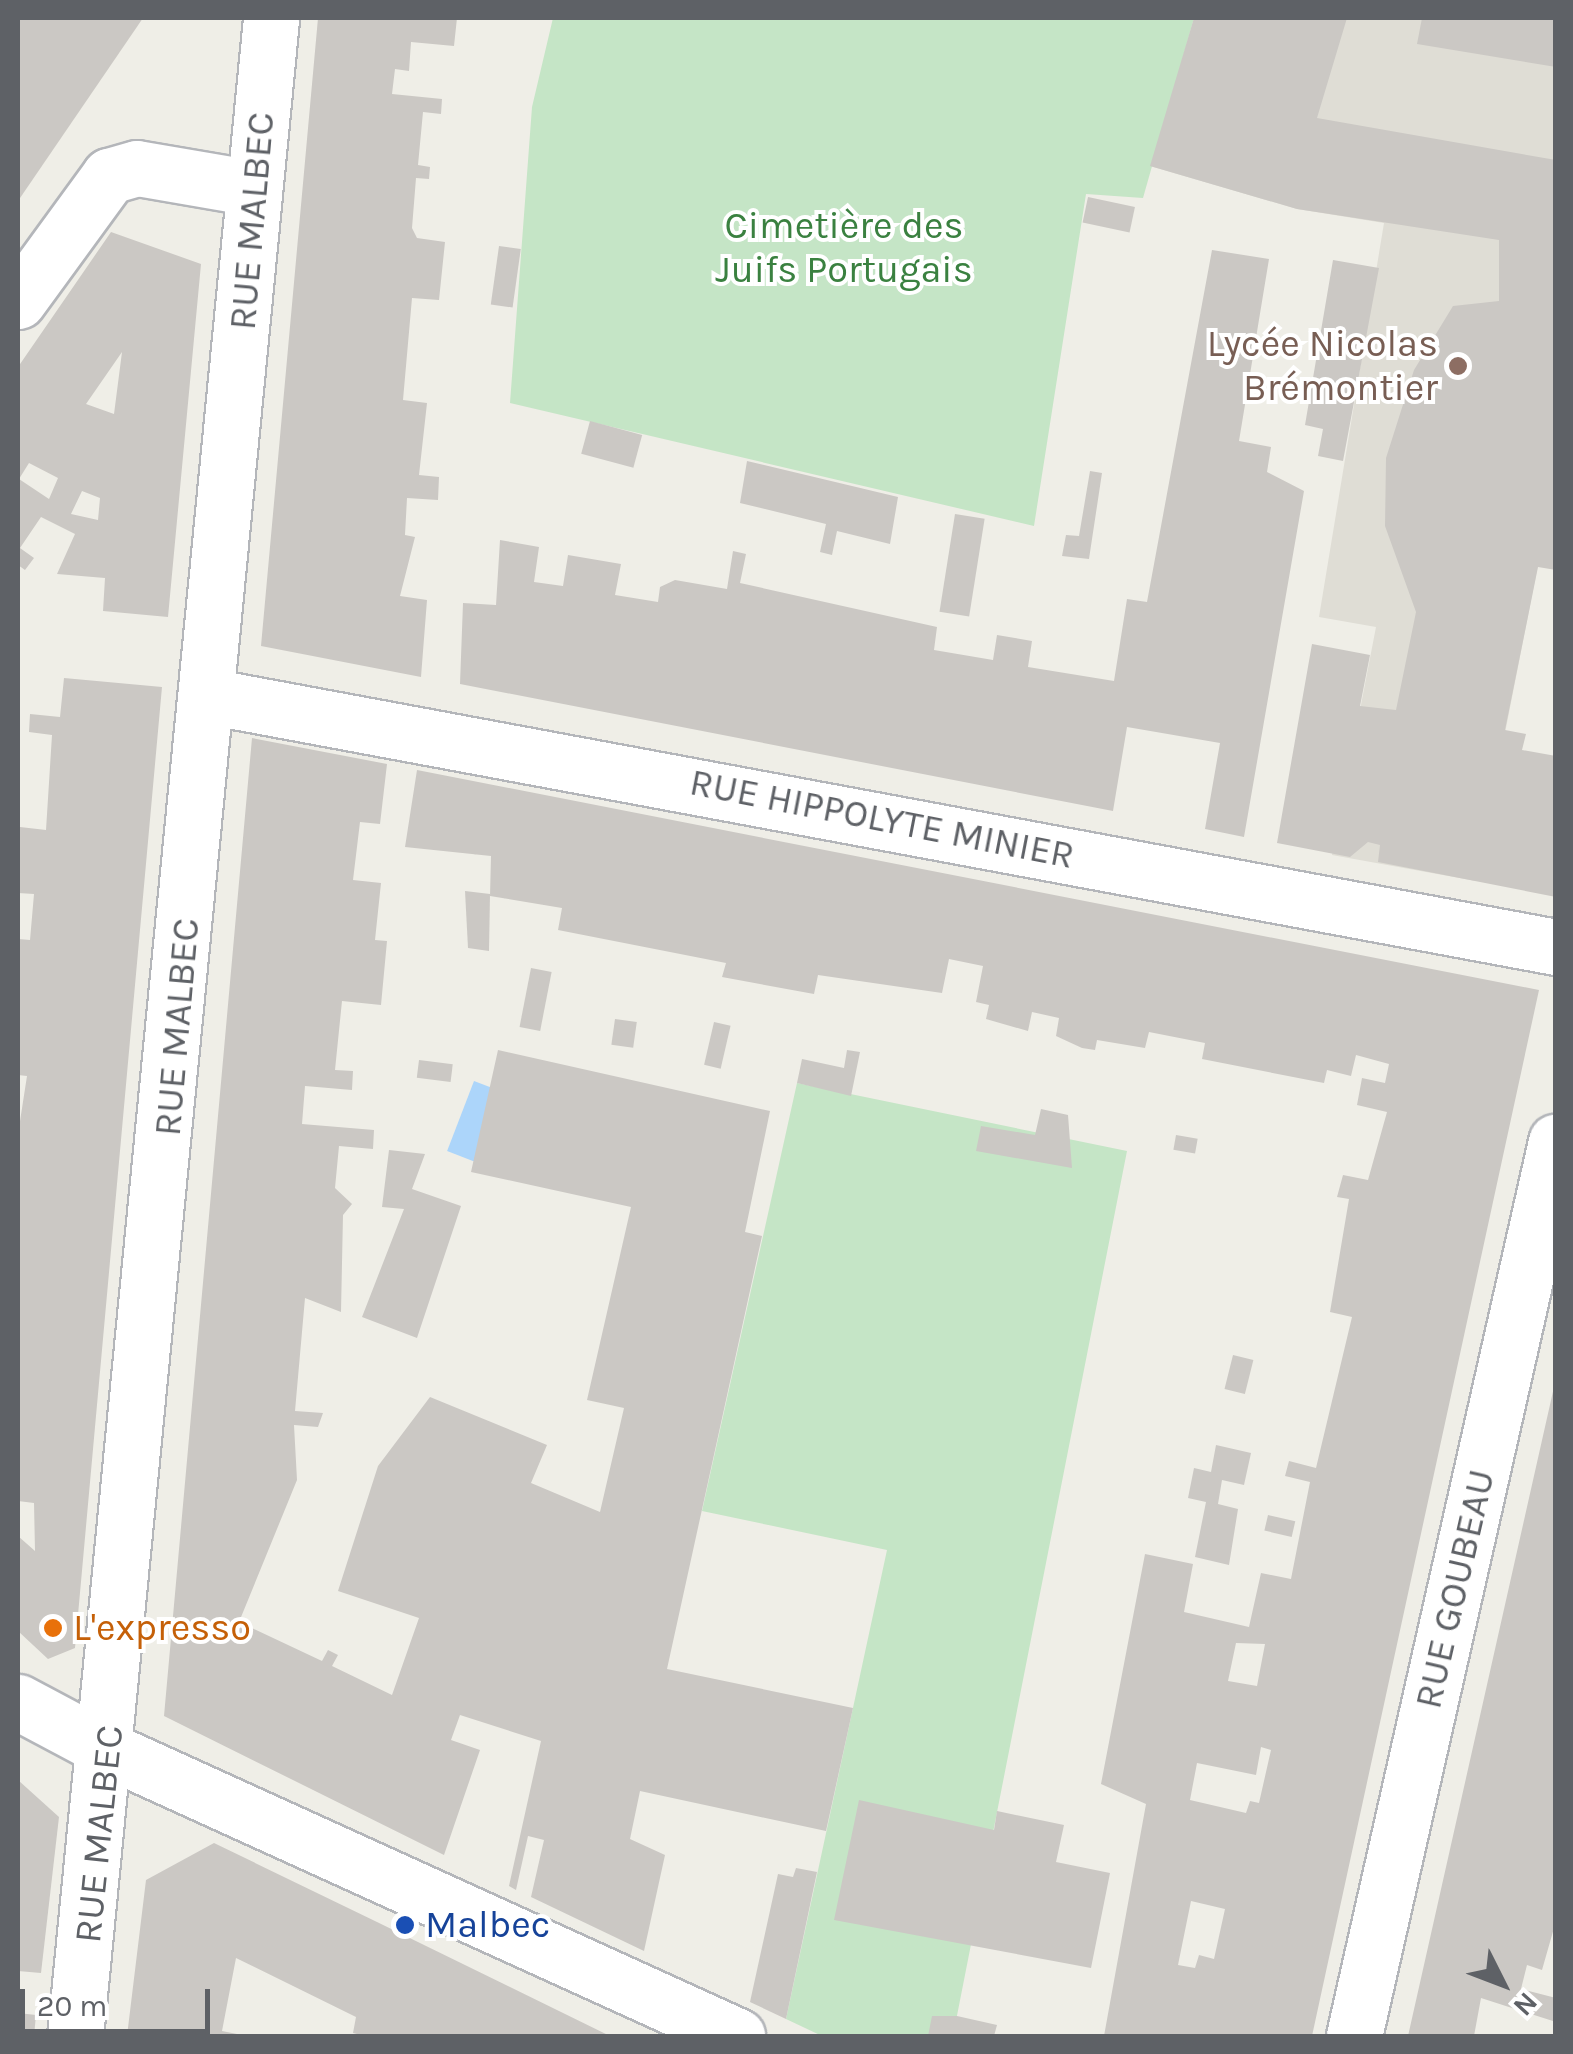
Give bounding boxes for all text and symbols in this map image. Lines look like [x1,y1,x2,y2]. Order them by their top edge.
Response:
street label: RUE MALBEC [220,110,284,332]
park label: Cimetière des Juifs Portugais [715,203,973,292]
place label: Lycée Nicolas Brémontier [1207,321,1438,410]
marker: Lycée Nicolas Brémontier [1447,355,1469,377]
street label: RUE HIPPOLYTE MINIER [686,759,1078,879]
street label: RUE MALBEC [145,916,209,1138]
street label: RUE GOUBEAU [1405,1465,1505,1713]
place label: L'expresso [73,1605,251,1651]
marker: L'expresso [42,1617,64,1639]
street label: RUE MALBEC [65,1723,133,1945]
place label: Malbec [425,1902,550,1948]
marker: Malbec [394,1914,416,1936]
north arrow [1453,1934,1553,2034]
scale bar [25,1969,215,2031]
text: N [1507,1986,1545,2023]
text: 20 m [37,1988,107,2024]

